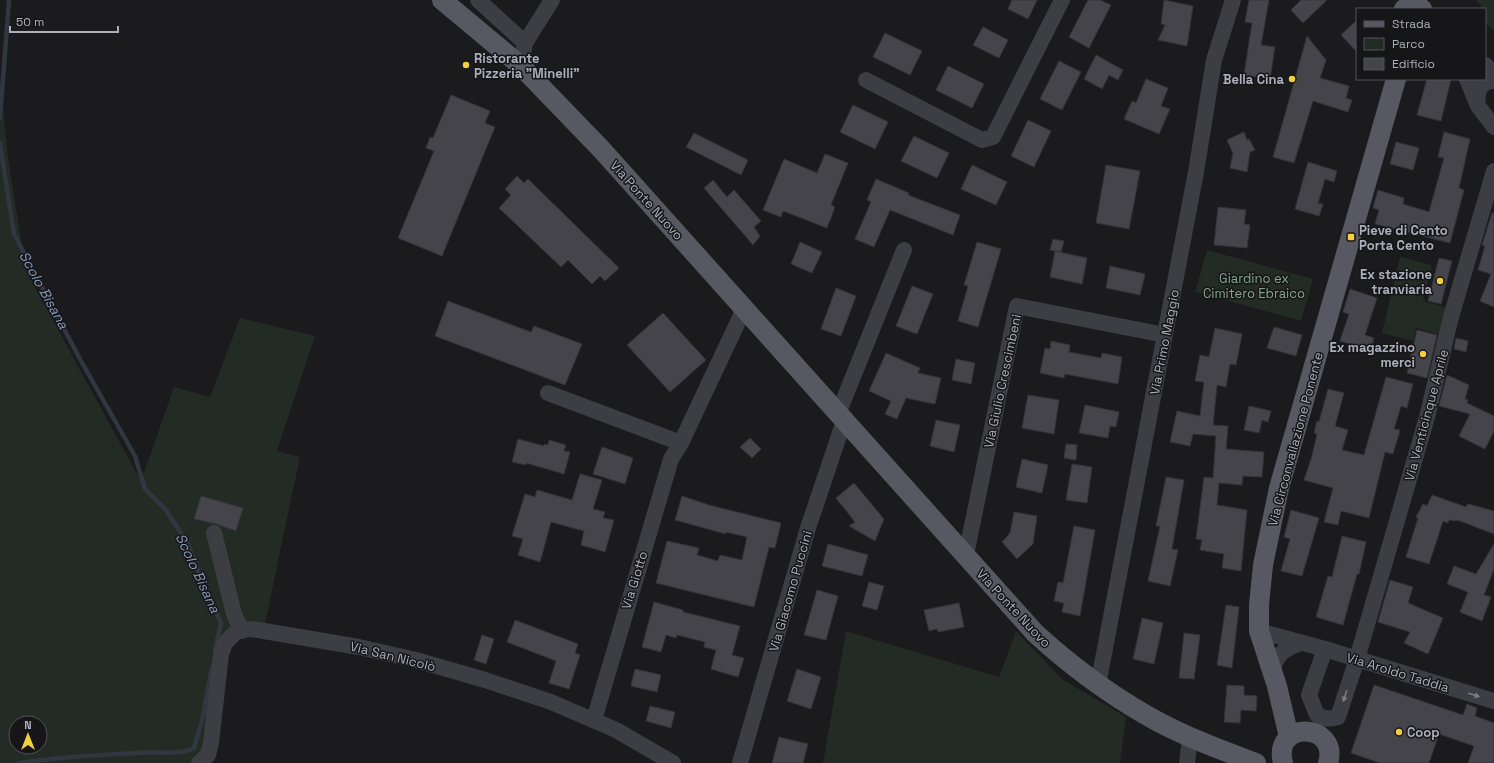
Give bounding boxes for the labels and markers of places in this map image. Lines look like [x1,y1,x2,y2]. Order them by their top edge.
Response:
place label: Ristorante Pizzeria "Minelli" [474,50,580,82]
marker: Ristorante Pizzeria "Minelli" [461,60,471,70]
place label: Bella Cina [1223,71,1284,88]
marker: Bella Cina [1287,74,1297,84]
place label: Pieve di Cento Porta Cento [1359,222,1448,254]
marker: Pieve di Cento Porta Cento [1346,232,1356,242]
place label: Ex stazione tranviaria [1360,266,1432,298]
marker: Ex stazione tranviaria [1435,276,1445,286]
place label: Ex magazzino merci [1330,339,1415,371]
marker: Ex magazzino merci [1418,349,1428,359]
place label: Coop [1407,724,1440,741]
marker: Coop [1394,727,1404,737]

